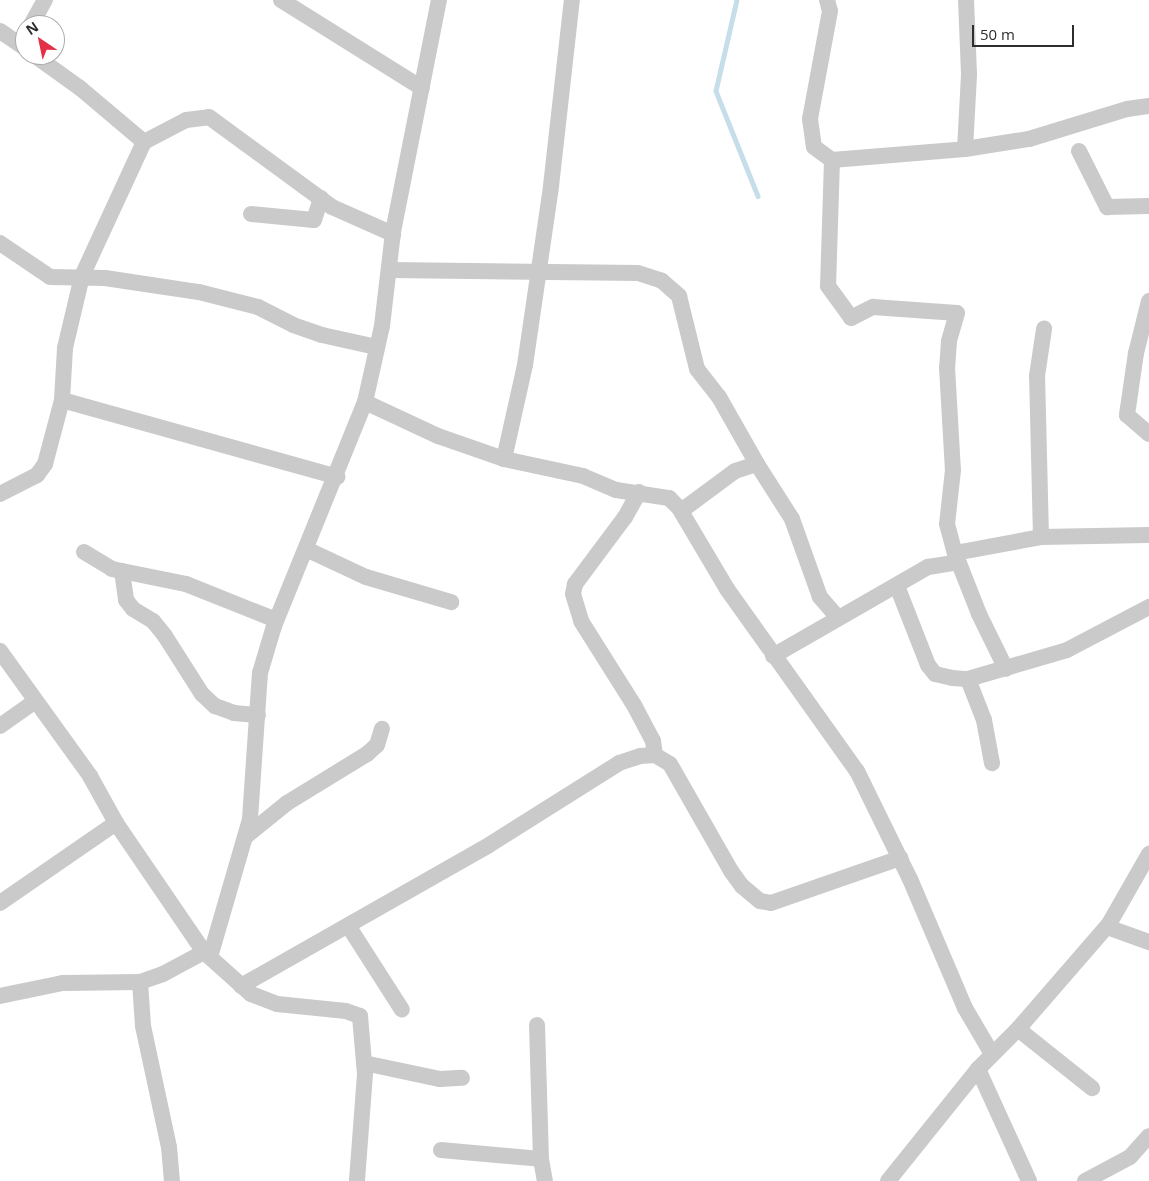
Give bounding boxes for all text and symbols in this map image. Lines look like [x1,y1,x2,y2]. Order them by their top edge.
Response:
north arrow [15,15,65,65]
scale bar [974,15,1076,47]
text: N [22,17,42,39]
text: 50 m [980,24,1015,44]

